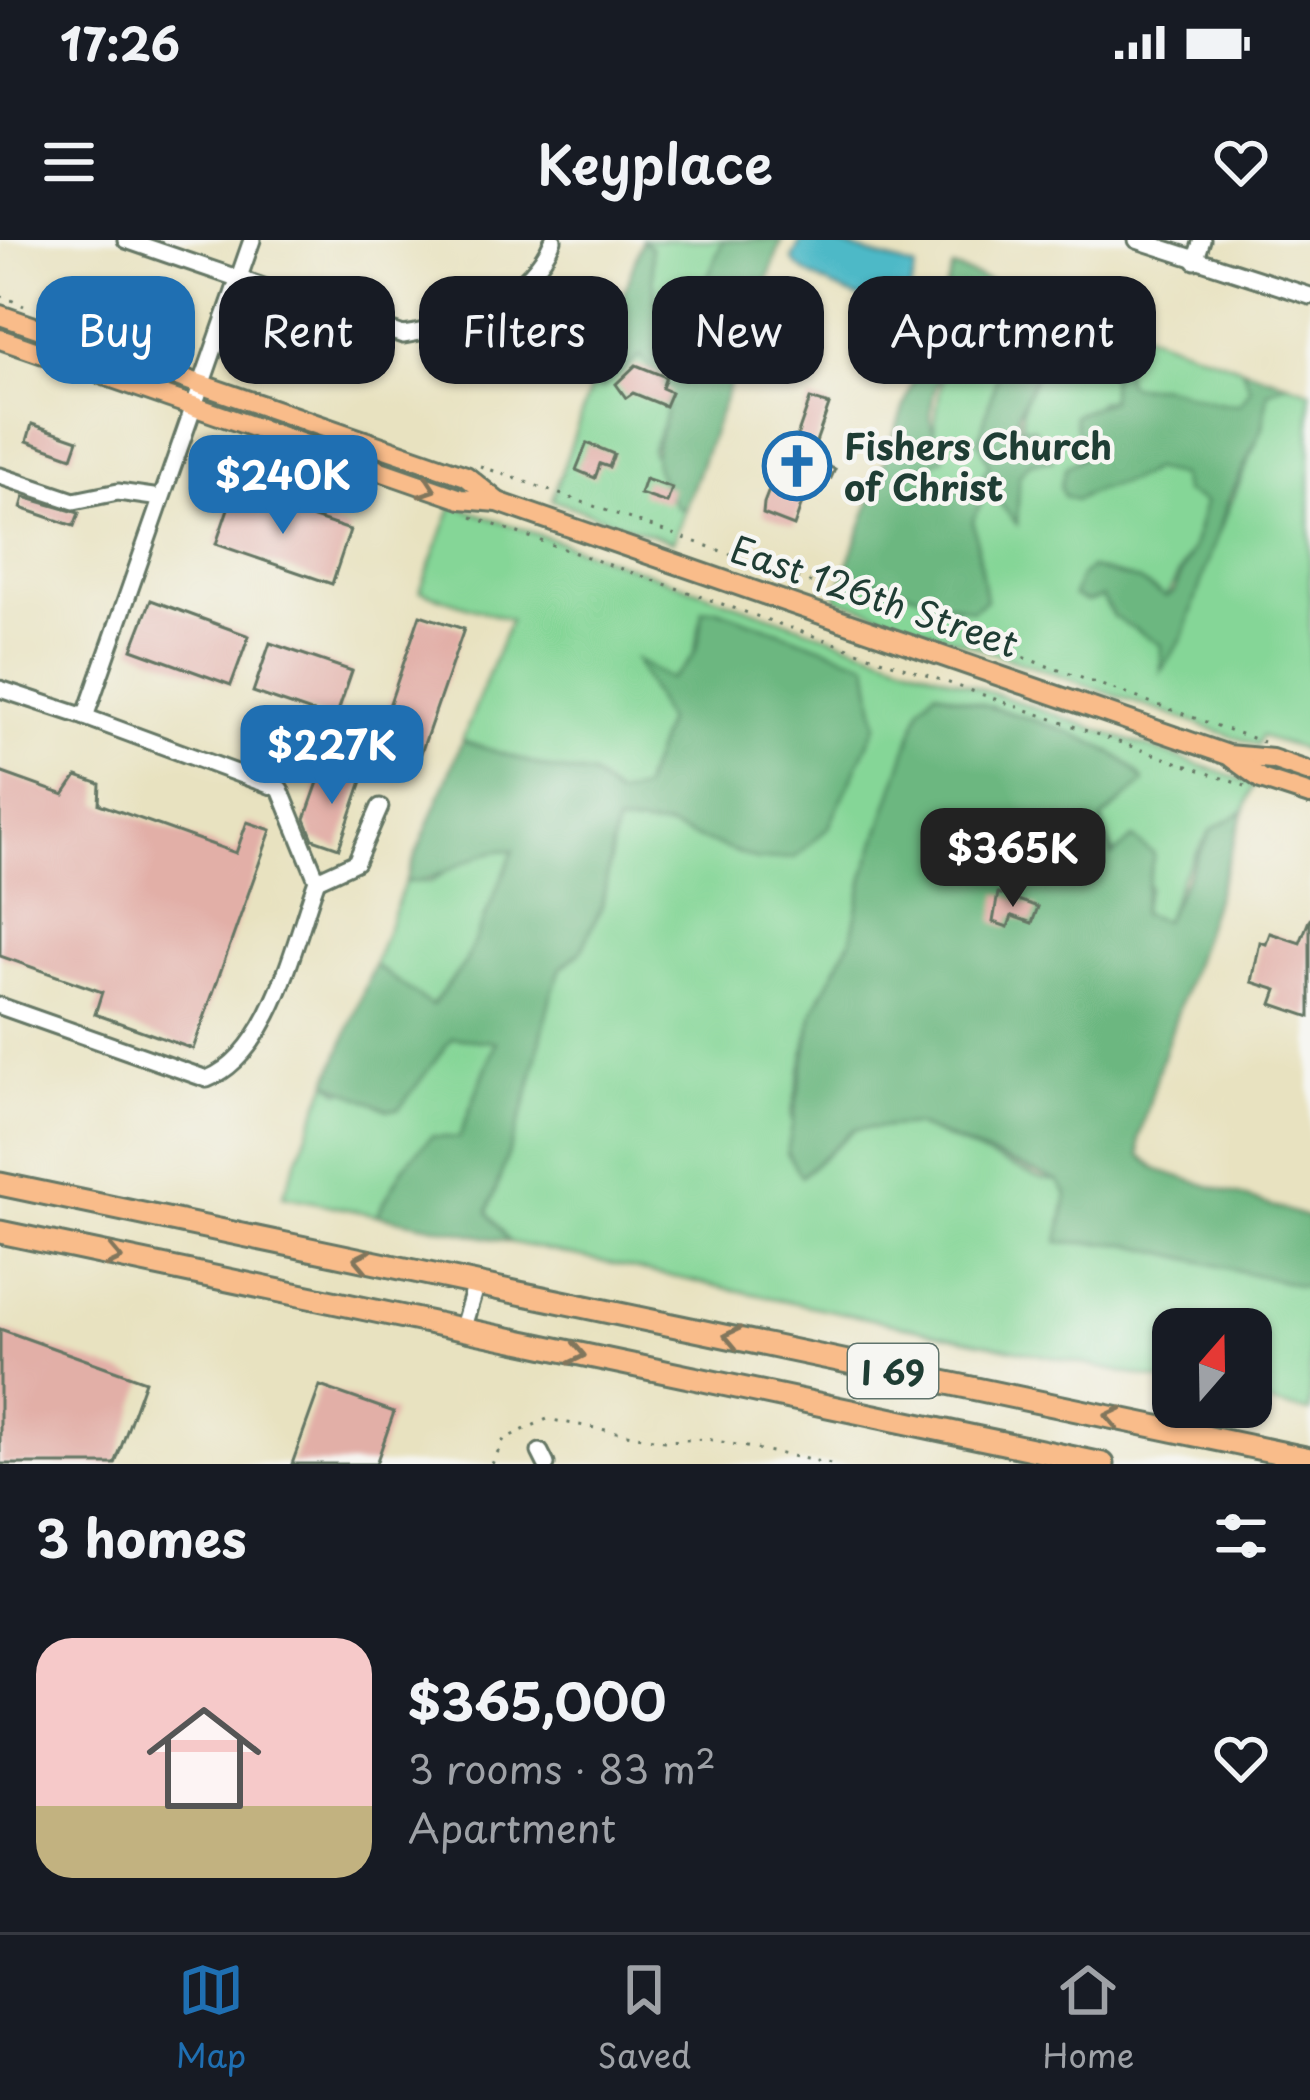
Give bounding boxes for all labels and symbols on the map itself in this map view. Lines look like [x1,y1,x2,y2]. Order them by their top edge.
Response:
place label: Fishers Church of Christ [844,418,1112,513]
church icon: Fishers Church of Christ [762,431,832,501]
pin: $240K [199,435,367,537]
one-way arrow [416,474,437,498]
street label: East 126th Street [724,520,1026,670]
pin: $227K [248,705,416,807]
pin: $365K [929,808,1097,910]
one-way arrow [104,1243,124,1268]
one-way arrow [352,1248,372,1273]
north arrow [1152,1308,1272,1428]
one-way arrow [722,1326,742,1351]
one-way arrow [566,1340,586,1365]
road number: I 69 [848,1344,938,1398]
one-way arrow [1104,1406,1124,1431]

